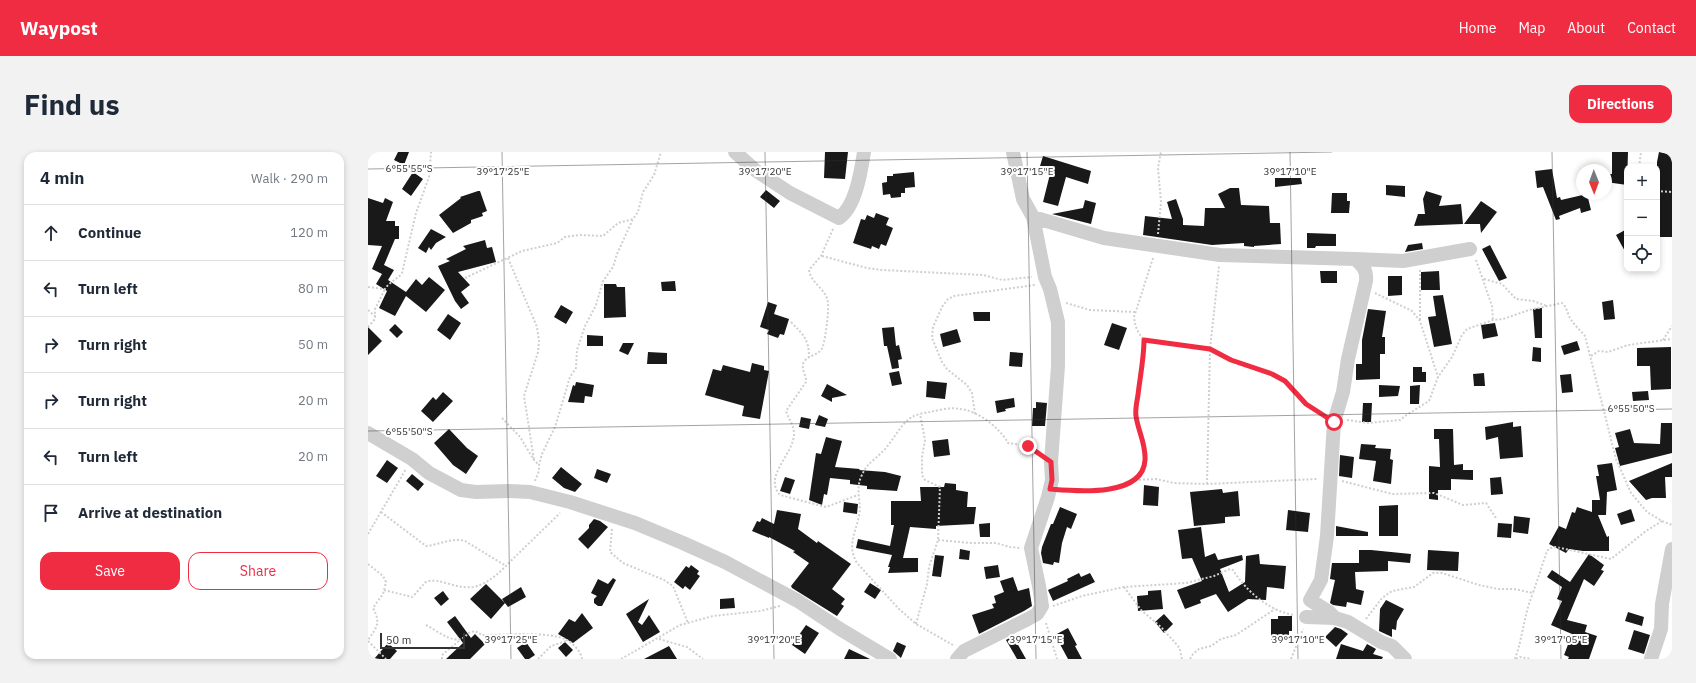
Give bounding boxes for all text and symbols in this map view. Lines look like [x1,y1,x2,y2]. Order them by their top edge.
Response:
text: Waypost [20,16,98,40]
text: Home [1459,19,1496,37]
text: Map [1518,19,1545,37]
text: About [1567,19,1605,37]
text: Contact [1627,19,1676,37]
button: Directions [1569,85,1672,123]
text: Find us [24,86,120,123]
text: 6°55'55"S [385,162,433,175]
north arrow [1576,164,1612,200]
map controls [1624,164,1660,272]
button: + [1624,164,1660,200]
text: 39°17'25"E [476,165,530,178]
text: 39°17'20"E [738,165,792,178]
text: 39°17'15"E [1000,165,1054,178]
text: 39°17'10"E [1263,165,1317,178]
text: 4 min [40,167,84,189]
text: Walk · 290 m [251,170,328,187]
button: − [1624,200,1660,236]
icon: ahead [40,222,62,244]
text: Continue [78,223,142,242]
text: 120 m [290,224,328,241]
button: locate [1624,236,1660,272]
icon: left [40,278,62,300]
text: Turn left [78,279,138,298]
text: 80 m [298,280,328,297]
icon: right [40,334,62,356]
text: Turn right [78,335,147,354]
text: 50 m [298,336,328,353]
icon: right [40,390,62,412]
text: Turn right [78,391,147,410]
text: 20 m [298,392,328,409]
text: 6°55'50"S [1607,402,1655,415]
route start [1325,413,1343,431]
text: 6°55'50"S [385,425,433,438]
route end [1019,437,1037,455]
icon: left [40,446,62,468]
text: Turn left [78,447,138,466]
text: 20 m [298,448,328,465]
icon: arrive [40,502,62,524]
text: Arrive at destination [78,503,222,522]
button: Save [40,552,180,590]
button: Share [188,552,328,590]
scale bar [380,631,465,650]
text: 50 m [386,633,411,647]
text: 39°17'25"E [484,633,538,646]
text: 39°17'20"E [747,633,801,646]
text: 39°17'15"E [1009,633,1063,646]
text: 39°17'10"E [1271,633,1325,646]
text: 39°17'05"E [1534,633,1588,646]

